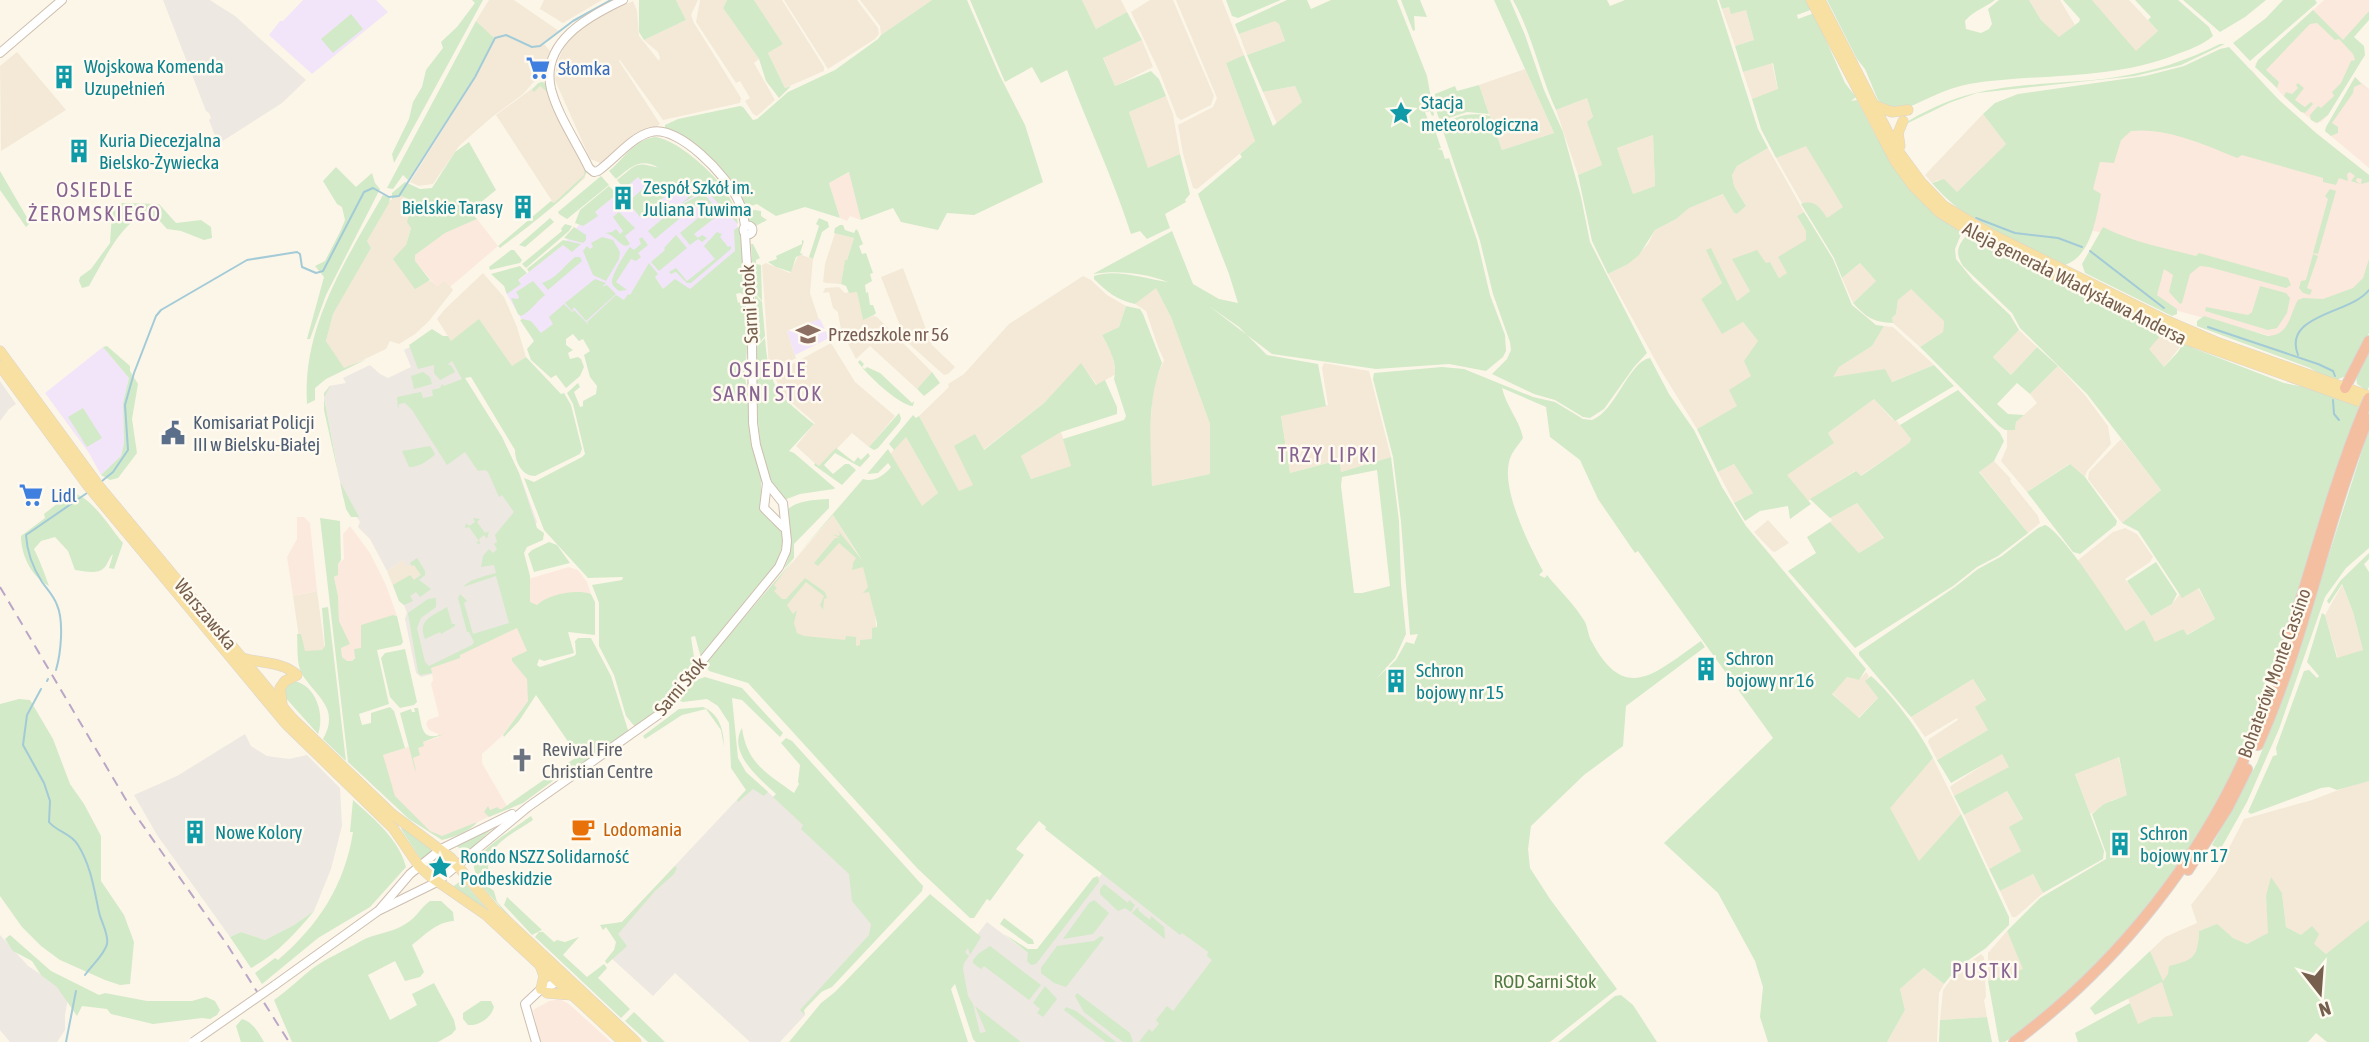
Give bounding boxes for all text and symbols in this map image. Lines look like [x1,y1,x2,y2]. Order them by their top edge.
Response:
supermarket icon: Słomka [524,54,552,82]
place label: Wojskowa Komenda Uzupełnień [84,55,224,99]
place label: Słomka [558,57,611,79]
building icon: Wojskowa Komenda Uzupełnień [50,63,78,91]
place label: Stacja meteorologiczna [1421,91,1539,135]
place icon: Stacja meteorologiczna [1387,99,1415,127]
place label: Kuria Diecezjalna Bielsko-Żywiecka [99,129,221,173]
building icon: Kuria Diecezjalna Bielsko-Żywiecka [65,137,93,165]
place label: Zespół Szkół im. Juliana Tuwima [643,176,753,220]
district label: OSIEDLE ŻEROMSKIEGO [28,177,162,225]
building icon: Zespół Szkół im. Juliana Tuwima [609,184,637,212]
building icon: Bielskie Tarasy [509,193,537,221]
place label: Bielskie Tarasy [401,196,503,218]
street label: Aleja generała Władysława Andersa [1959,217,2191,349]
street label: Sarni Potok [736,263,762,344]
school or university icon: Przedszkole nr 56 [794,320,822,348]
place label: Przedszkole nr 56 [828,323,949,345]
district label: OSIEDLE SARNI STOK [713,357,823,405]
place label: Komisariat Policji III w Bielsku-Białej [193,411,320,455]
public building icon: Komisariat Policji III w Bielsku-Białej [159,419,187,447]
district label: TRZY LIPKI [1278,442,1378,466]
supermarket icon: Lidl [17,481,45,509]
place label: Lidl [51,484,77,506]
street label: Warszawska [170,574,242,654]
street label: Bohaterów Monte Cassino [2233,585,2315,761]
place label: Schron bojowy nr 16 [1726,647,1814,691]
street label: Sarni Stok [649,652,711,720]
building icon: Schron bojowy nr 16 [1692,655,1720,683]
place label: Schron bojowy nr 15 [1416,659,1504,703]
building icon: Schron bojowy nr 15 [1382,667,1410,695]
place label: Revival Fire Christian Centre [542,738,653,782]
church icon: Revival Fire Christian Centre [508,746,536,774]
cafe icon: Lodomania [569,815,597,843]
building icon: Nowe Kolory [181,818,209,846]
place label: Lodomania [603,818,682,840]
place label: Nowe Kolory [215,821,303,843]
place label: Schron bojowy nr 17 [2140,822,2228,866]
building icon: Schron bojowy nr 17 [2106,830,2134,858]
place label: Rondo NSZZ Solidarność Podbeskidzie [460,845,630,889]
place icon: Rondo NSZZ Solidarność Podbeskidzie [426,853,454,881]
district label: PUSTKI [1952,958,2020,982]
north arrow [2285,958,2355,1028]
park label: ROD Sarni Stok [1494,970,1597,992]
text: N [2316,997,2334,1021]

